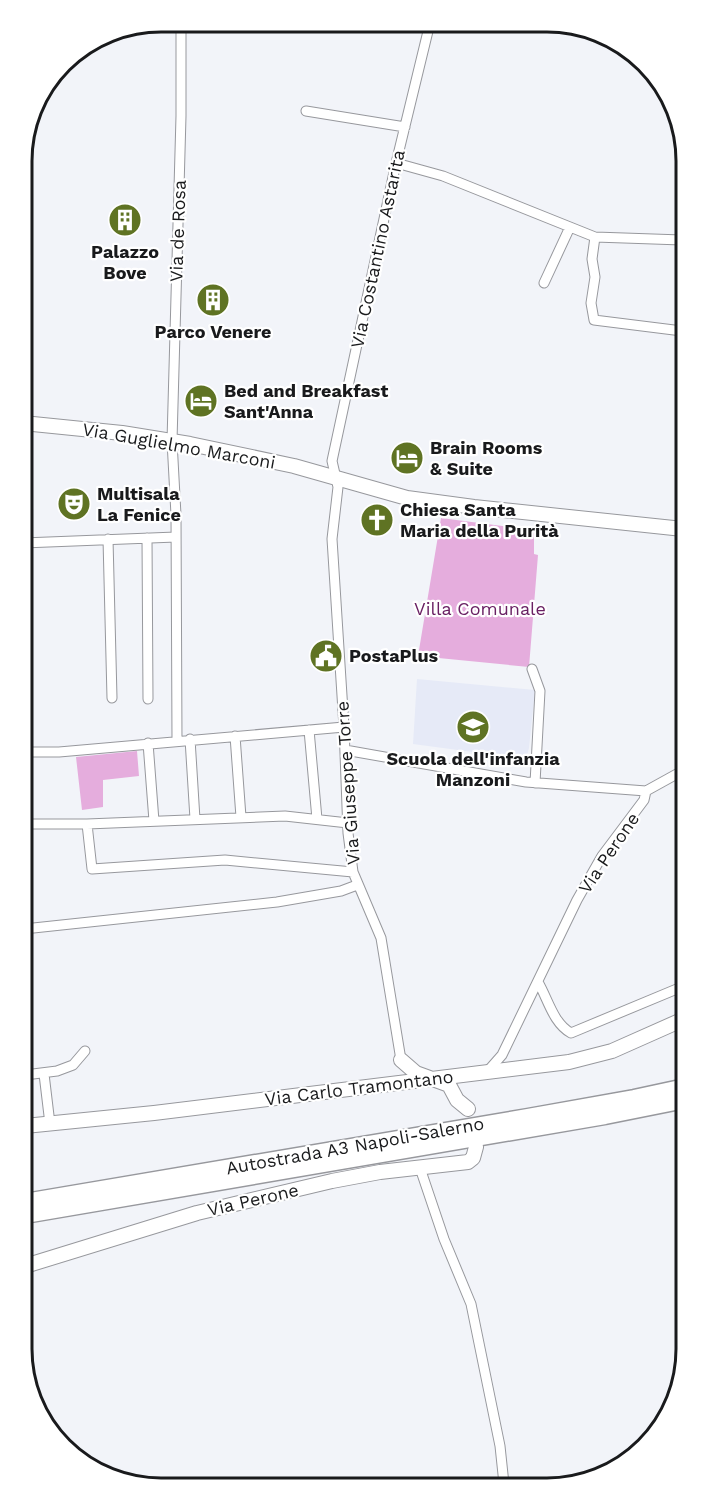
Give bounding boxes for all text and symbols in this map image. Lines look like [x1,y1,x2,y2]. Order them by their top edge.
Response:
street label: Via Costantino Astarita [346,148,409,350]
street label: Via de Rosa [165,179,190,282]
building icon: Palazzo Bove [107,202,143,238]
place label: Palazzo Bove [91,241,159,283]
building icon: Parco Venere [195,282,231,318]
place label: Parco Venere [155,321,272,342]
place label: Bed and Breakfast Sant'Anna [224,380,388,422]
hotel icon: Bed and Breakfast Sant'Anna [183,383,219,419]
street label: Via Guglielmo Marconi [81,418,277,473]
place label: Brain Rooms & Suite [430,437,543,479]
hotel icon: Brain Rooms & Suite [389,440,425,476]
place label: Multisala La Fenice [97,483,181,525]
theatre icon: Multisala La Fenice [56,486,92,522]
place label: Chiesa Santa Maria della Purità [400,499,559,541]
church icon: Chiesa Santa Maria della Purità [359,502,395,538]
park label: Villa Comunale [414,598,546,619]
public building icon: PostaPlus [308,638,344,674]
place label: PostaPlus [349,645,439,666]
street label: Via Giuseppe Torre [331,700,364,866]
school or university icon: Scuola dell'infanzia Manzoni [455,709,491,745]
place label: Scuola dell'infanzia Manzoni [386,748,560,790]
street label: Via Perone [574,808,643,897]
street label: Via Carlo Tramontano [263,1066,454,1109]
street label: Autostrada A3 Napoli-Salerno [224,1112,486,1179]
street label: Via Perone [205,1179,301,1220]

